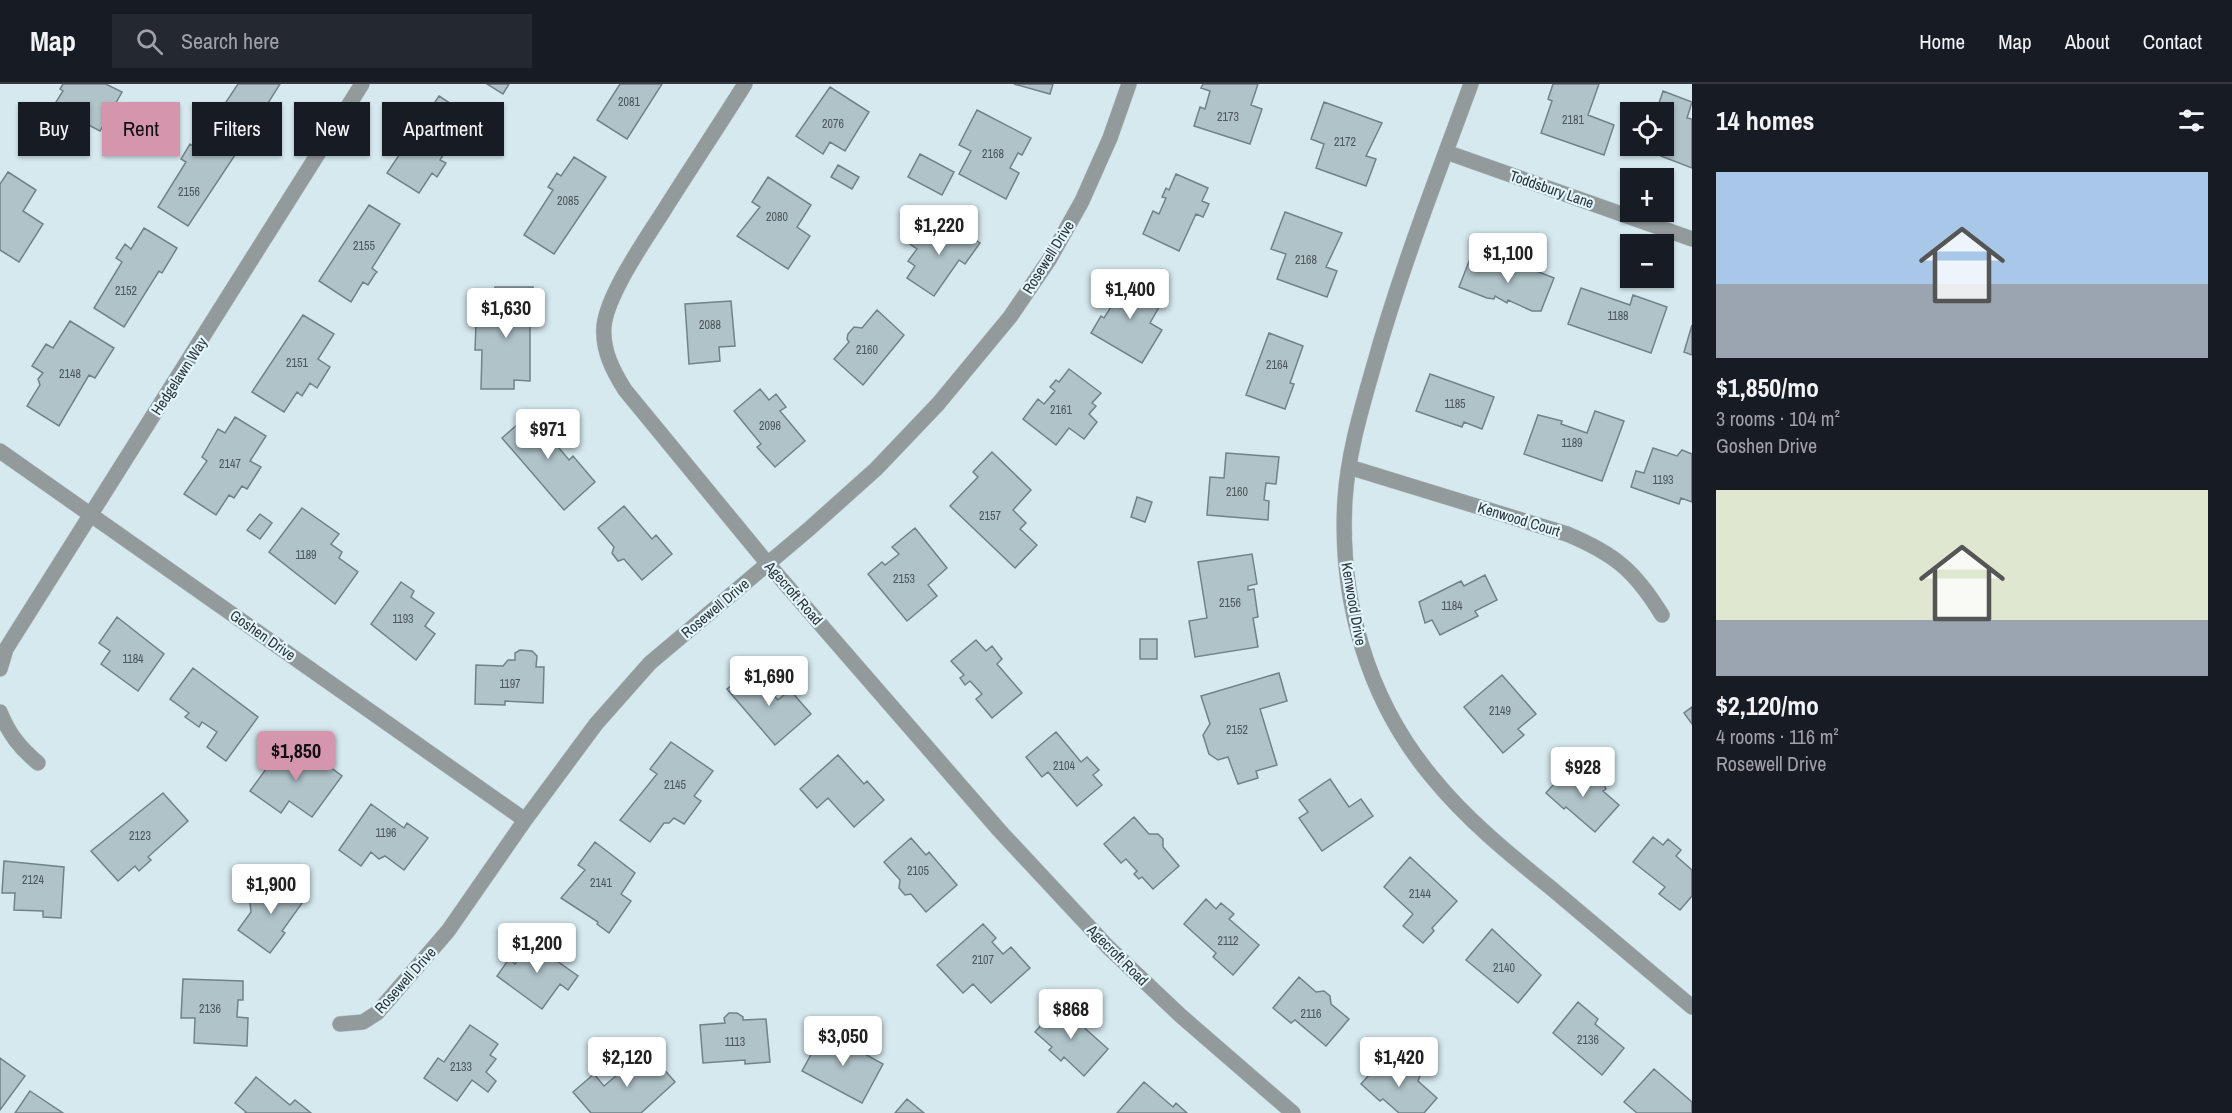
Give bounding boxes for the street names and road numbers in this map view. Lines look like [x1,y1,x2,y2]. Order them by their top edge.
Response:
street label: Toddsbury Lane [1507,165,1597,213]
street label: Rosewell Drive [1017,216,1079,298]
street label: Hedgelawn Way [146,332,213,419]
street label: Kenwood Court [1475,497,1563,542]
street label: Agecroft Road [760,556,828,630]
street label: Kenwood Drive [1336,561,1372,647]
street label: Rosewell Drive [677,573,754,643]
street label: Goshen Drive [226,605,300,665]
street label: Agecroft Road [1082,919,1153,990]
street label: Rosewell Drive [370,942,441,1018]

